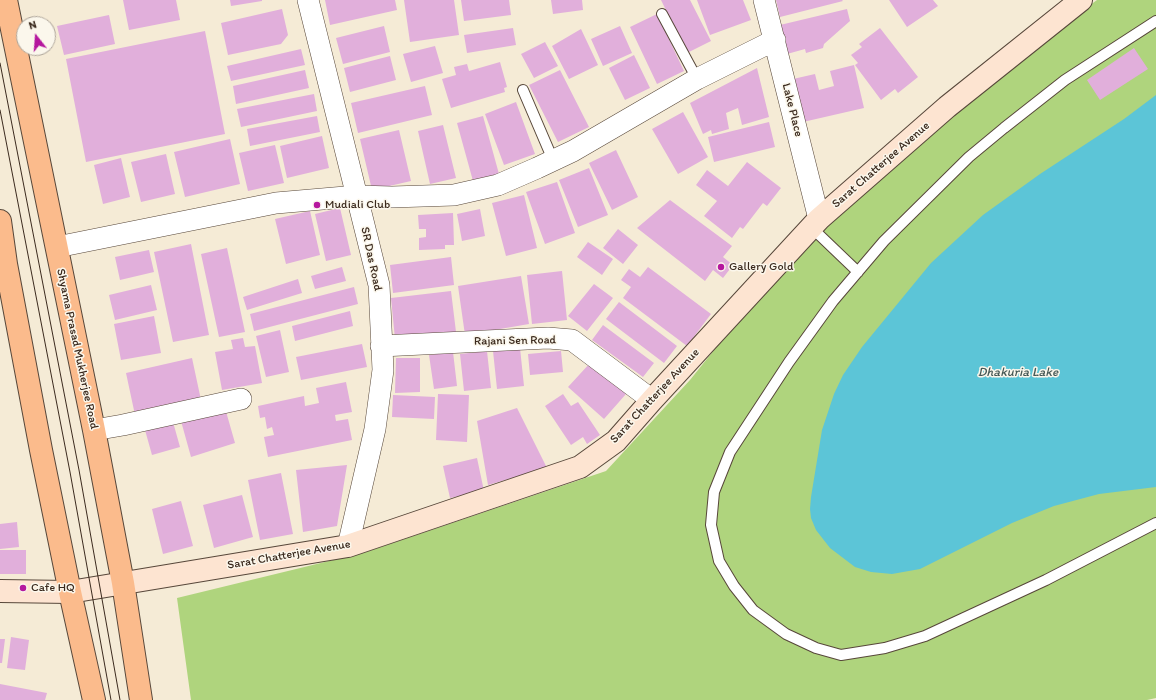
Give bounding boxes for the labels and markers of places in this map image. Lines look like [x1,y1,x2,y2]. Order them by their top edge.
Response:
place label: Mudiali Club [325,198,390,212]
marker: Mudiali Club [312,200,322,210]
place label: Gallery Gold [729,260,793,274]
marker: Gallery Gold [716,262,726,272]
place label: Cafe HQ [31,581,75,595]
marker: Cafe HQ [18,583,28,593]

